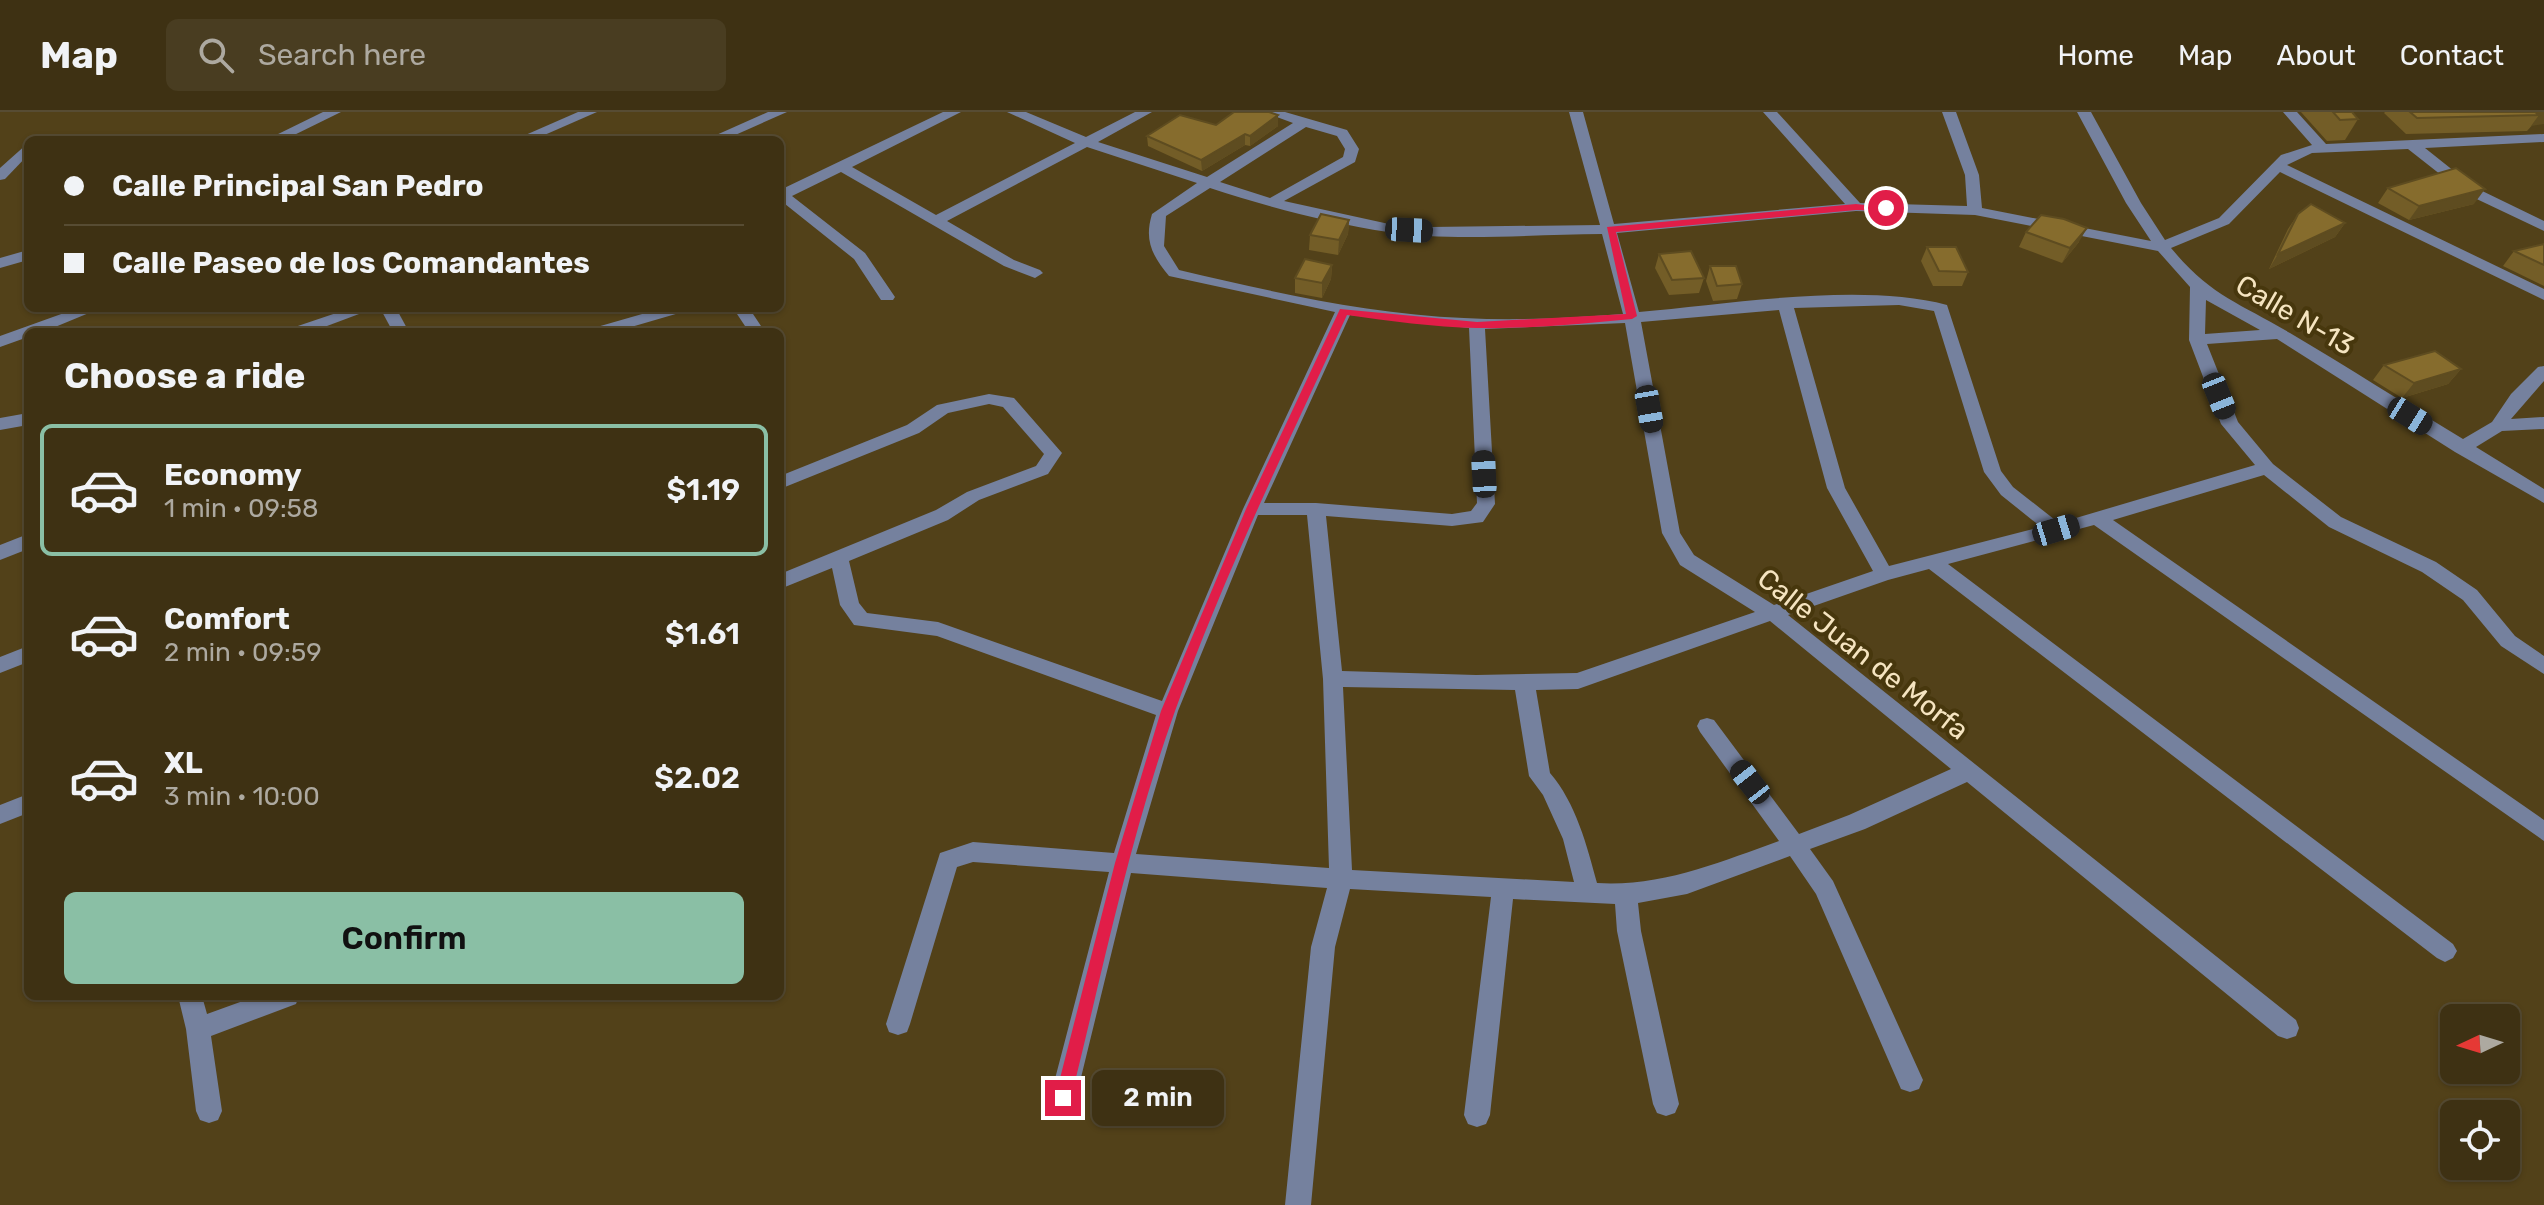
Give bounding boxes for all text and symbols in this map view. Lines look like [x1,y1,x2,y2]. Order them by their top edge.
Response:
search box [166,19,726,91]
text: Map [40,32,118,78]
icon: search [194,33,238,77]
text: Search here [258,37,426,73]
text: Home [2057,39,2134,72]
text: Map [2178,39,2232,72]
text: About [2276,39,2356,72]
text: Contact [2400,39,2504,72]
text: Calle Principal San Pedro [112,168,484,204]
route start [1868,190,1904,226]
car [1384,217,1434,243]
text: Calle Paseo de los Comandantes [112,245,590,281]
street label: Calle N-13 [2230,268,2360,362]
text: Choose a ride [64,354,305,397]
car [2199,369,2239,423]
car [1633,383,1665,435]
car [2383,393,2437,439]
car [1471,449,1497,499]
icon: car [68,454,140,526]
text: Economy [164,457,302,493]
text: $1.19 [666,472,740,508]
text: 1 min · 09:58 [164,493,319,524]
car [2030,512,2082,548]
street label: Calle Juan de Morfa [1751,562,1975,746]
icon: car [68,598,140,670]
text: Comfort [164,601,290,637]
text: $1.61 [665,616,740,652]
text: 2 min · 09:59 [164,637,322,668]
icon: car [68,742,140,814]
text: XL [164,745,203,781]
car [1726,756,1774,808]
text: $2.02 [654,760,740,796]
text: 3 min · 10:00 [164,781,320,812]
button: Confirm [64,892,744,984]
north arrow [2440,1004,2520,1084]
map controls [2440,1004,2520,1180]
callout: 2 min [1091,1070,1223,1126]
route end [1045,1080,1081,1116]
text: 2 min [1123,1082,1193,1113]
button: locate [2440,1100,2520,1180]

